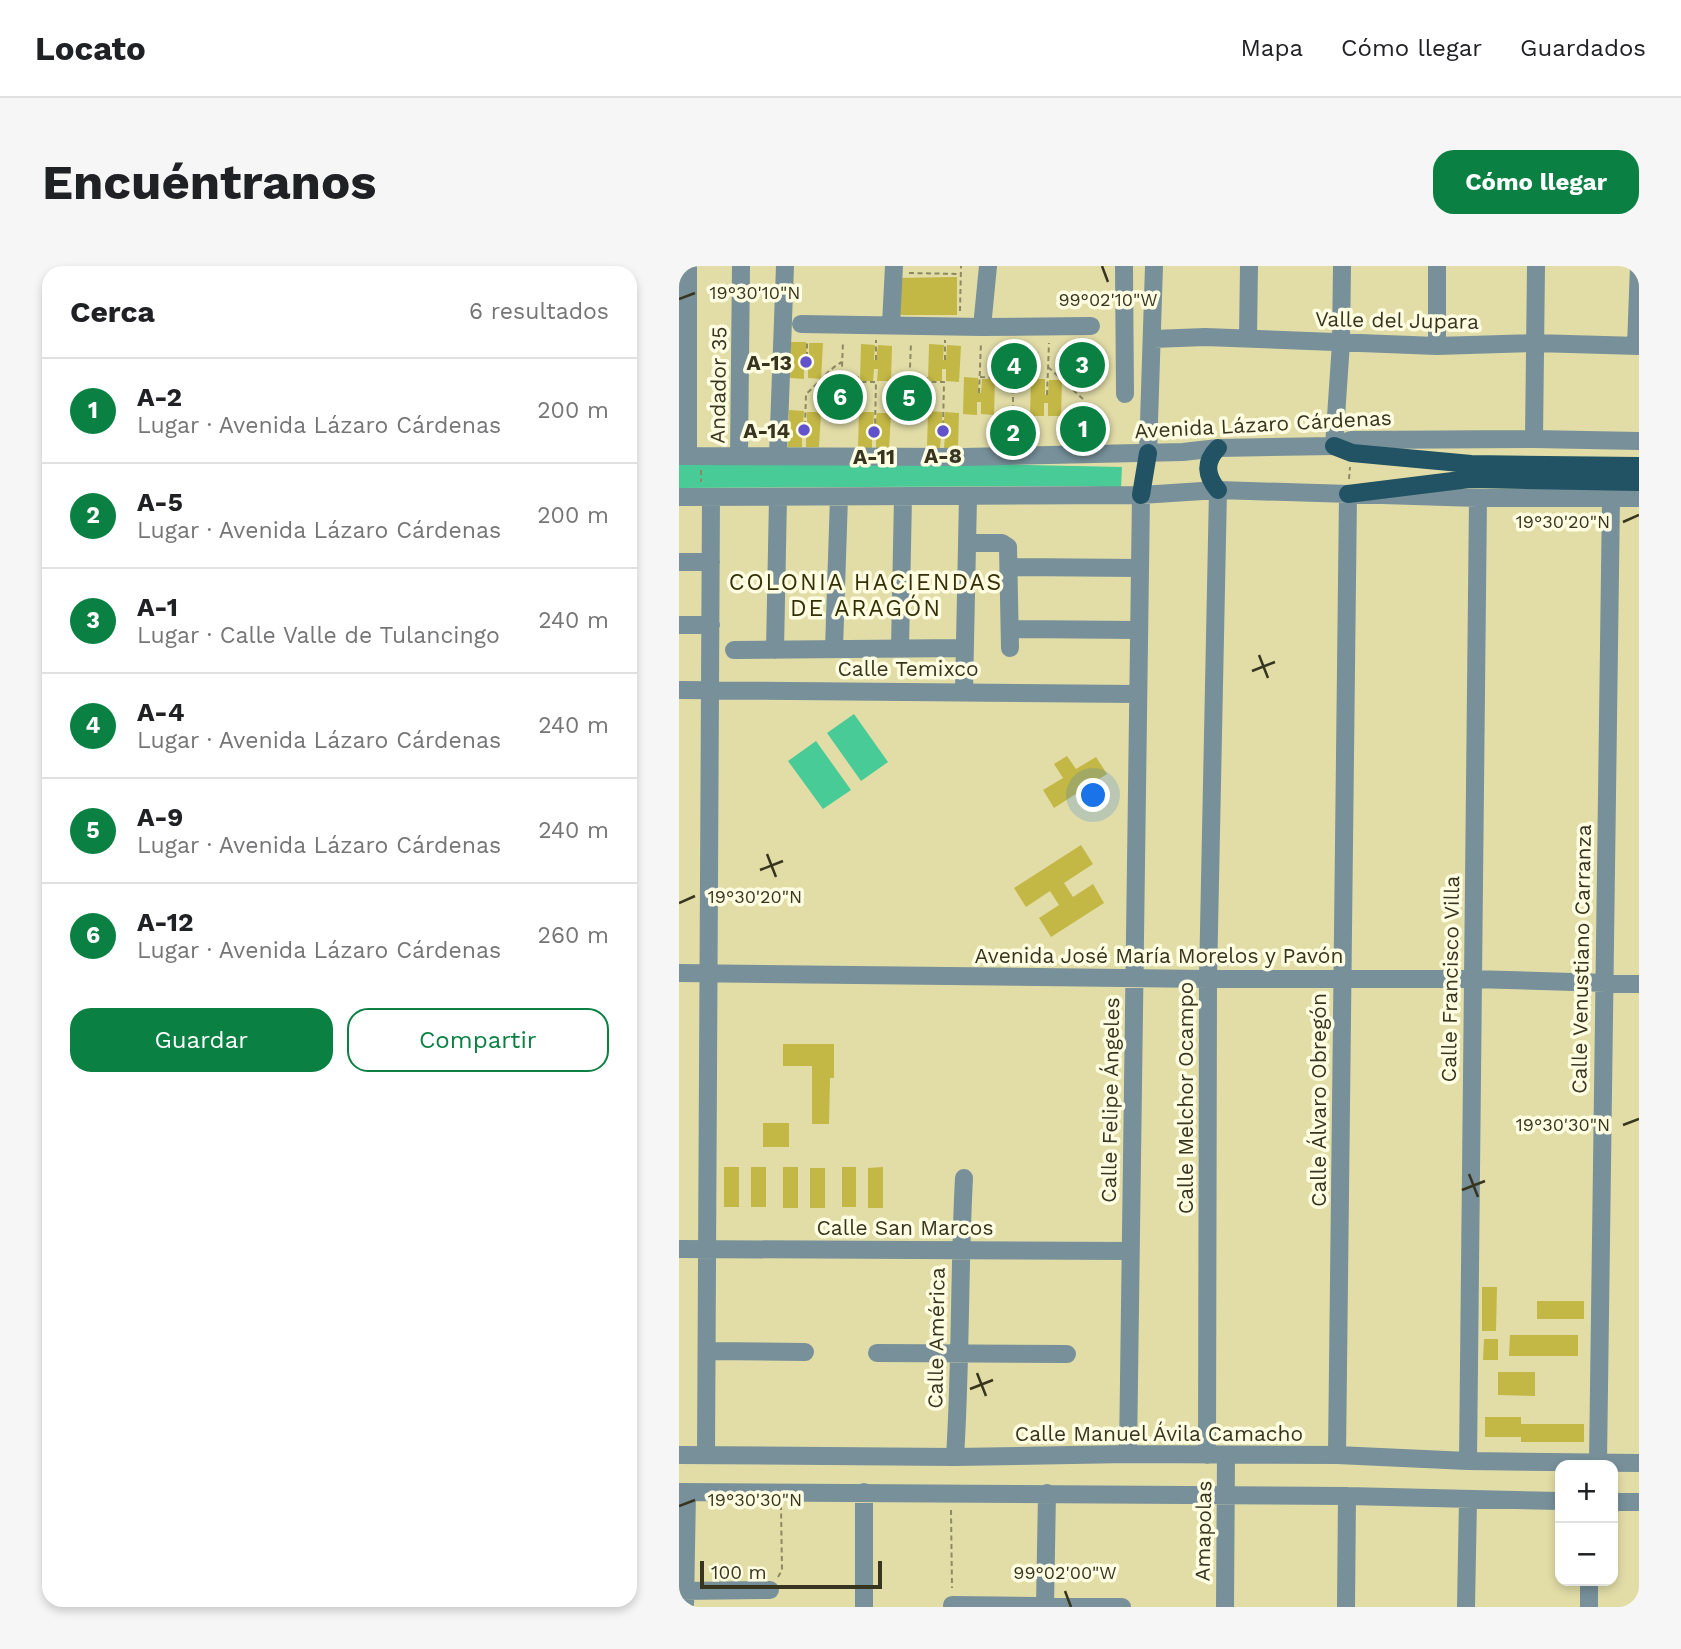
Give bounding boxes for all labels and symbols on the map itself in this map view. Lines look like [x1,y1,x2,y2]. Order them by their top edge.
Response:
text: 19°30'10"N [710,282,801,303]
text: 99°02'10"W [1058,289,1158,310]
street label: Valle del Jupara [1315,306,1479,334]
street label: Andador 35 [704,326,732,444]
pin: 3 [1059,339,1105,391]
pin: 4 [991,340,1037,392]
place label: A-13 [746,350,792,375]
marker: A-13 [798,354,814,370]
pin: 6 [817,371,863,423]
pin: 5 [886,372,932,424]
pin: 1 [1060,403,1106,455]
street label: Avenida Lázaro Cárdenas [1134,405,1392,443]
pin: 2 [990,407,1036,459]
place label: A-14 [743,418,790,443]
marker: A-14 [796,422,812,438]
marker: A-8 [935,423,951,439]
marker: A-11 [866,424,882,440]
place label: A-8 [924,443,962,468]
place label: A-11 [853,444,895,469]
text: 19°30'20"N [1516,511,1610,532]
district label: COLONIA HACIENDAS DE ARAGÓN [729,569,1003,622]
street label: Calle Temixco [837,656,979,681]
your location [1076,778,1110,812]
street label: Calle Venustiano Carranza [1566,824,1596,1094]
street label: Calle Francisco Villa [1436,875,1464,1083]
text: 19°30'20"N [708,886,802,907]
street label: Avenida José María Morelos y Pavón [975,943,1343,968]
street label: Calle Melchor Ocampo [1173,982,1198,1214]
street label: Calle Álvaro Obregón [1306,993,1331,1207]
street label: Calle Felipe Ángeles [1096,997,1124,1203]
text: 19°30'30"N [1516,1114,1610,1135]
street label: Calle San Marcos [816,1215,994,1240]
street label: Calle América [922,1267,950,1409]
street label: Calle Manuel Ávila Camacho [1015,1421,1303,1446]
street label: Amapolas [1190,1480,1216,1582]
text: 19°30'30"N [708,1489,802,1510]
scale bar [700,1558,882,1590]
text: 99°02'00"W [1013,1562,1117,1583]

